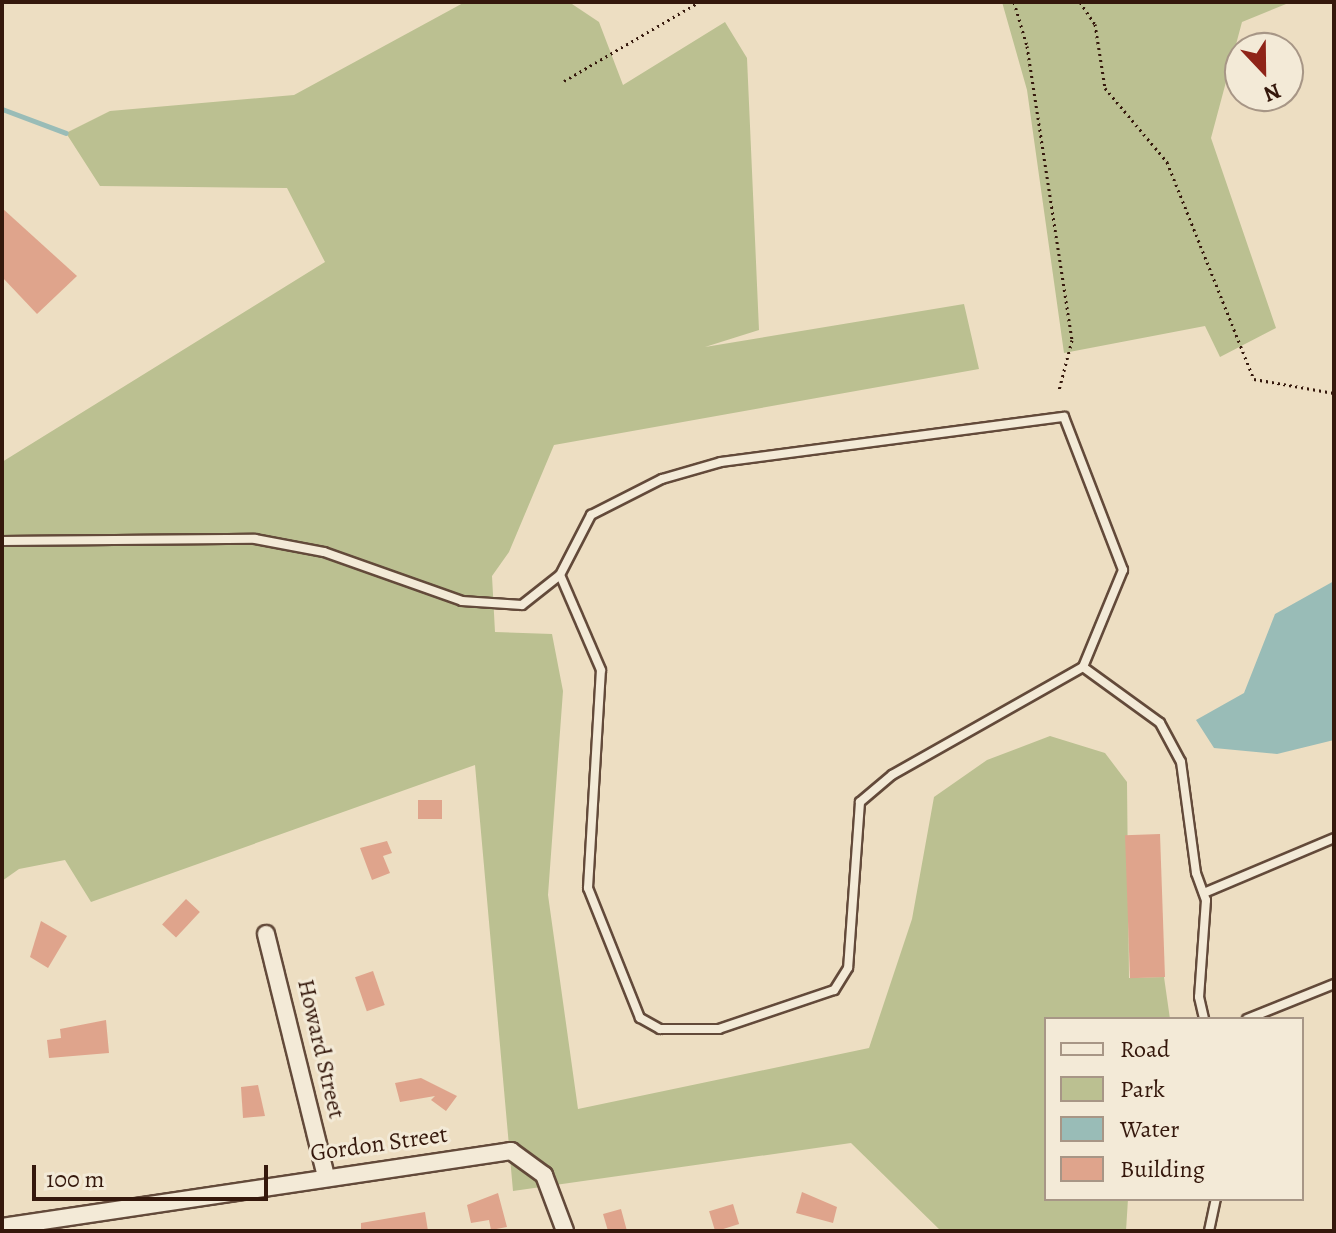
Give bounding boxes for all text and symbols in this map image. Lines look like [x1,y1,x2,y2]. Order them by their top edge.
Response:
north arrow [1224,32,1304,112]
text: N [1259,75,1285,109]
street label: Howard Street [291,976,351,1122]
legend [1044,1017,1304,1201]
text: Road [1120,1033,1170,1065]
text: Park [1120,1073,1165,1105]
text: Water [1120,1113,1180,1145]
street label: Gordon Street [309,1120,449,1168]
scale bar [36,1149,272,1199]
text: Building [1120,1153,1205,1185]
text: 100 m [46,1163,105,1195]

